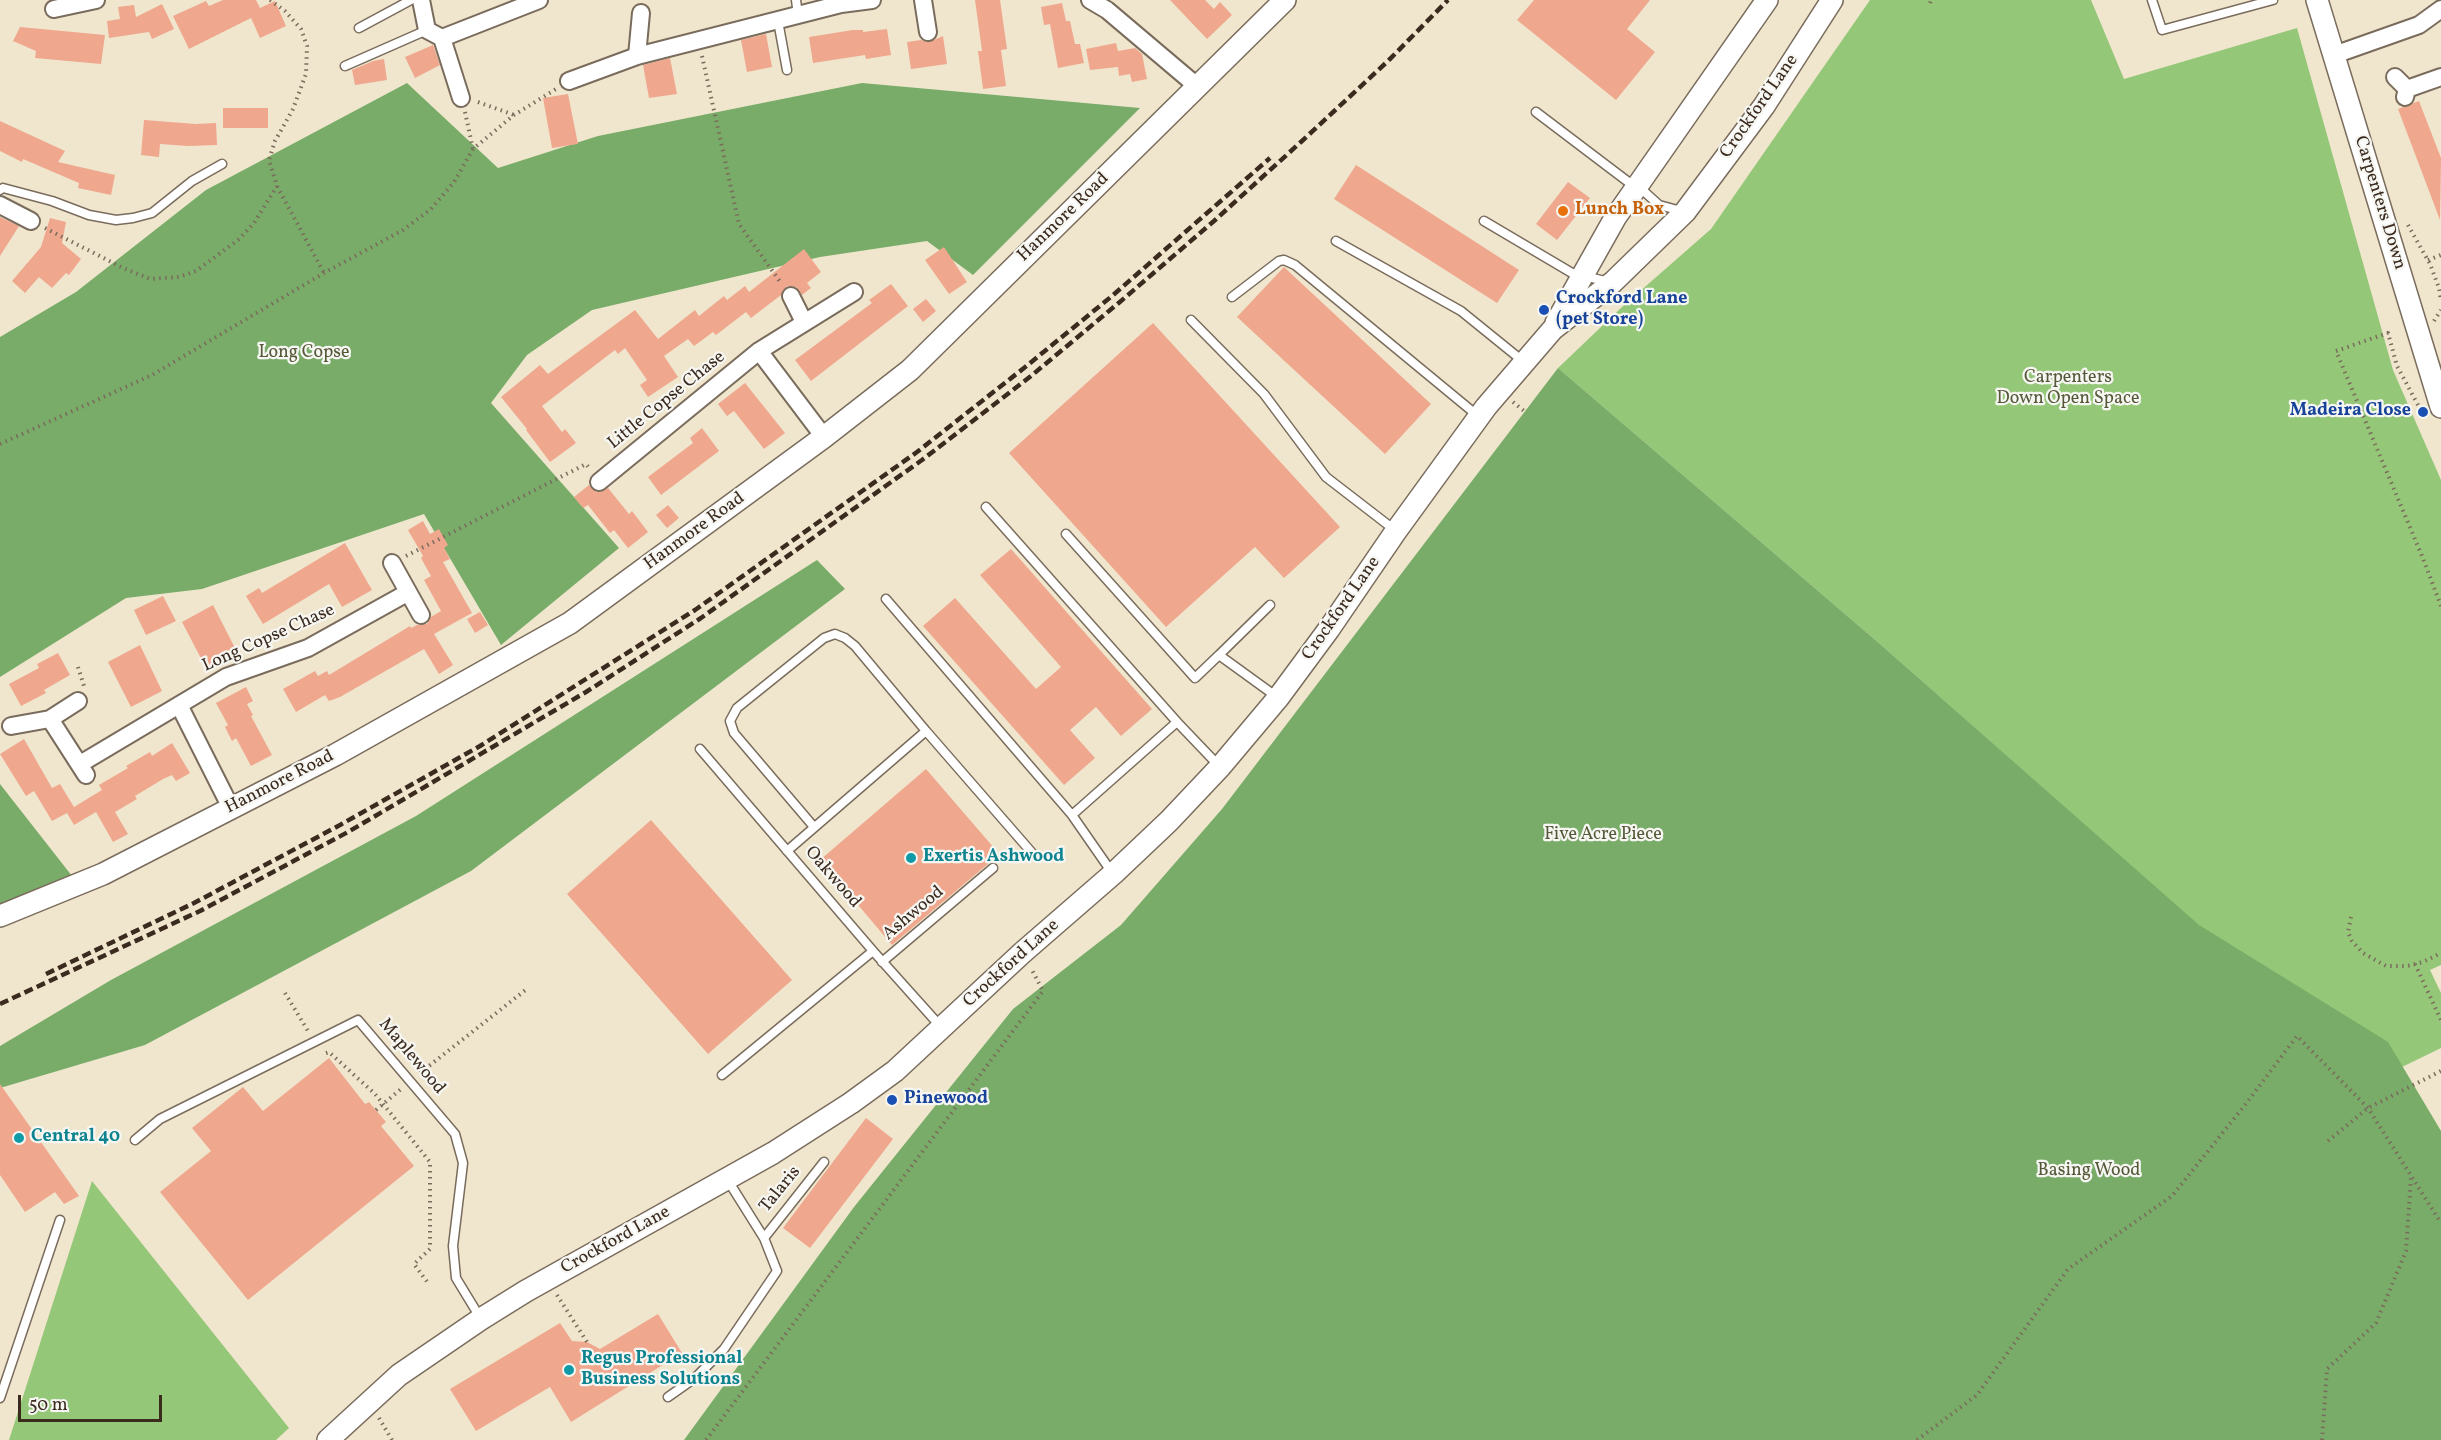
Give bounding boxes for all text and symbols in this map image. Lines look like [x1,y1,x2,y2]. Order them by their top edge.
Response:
street label: Crockford Lane [1716,51,1804,163]
street label: Carpenters Down [2348,134,2410,272]
street label: Hanmore Road [1014,169,1114,267]
place label: Lunch Box [1575,200,1664,222]
marker: Lunch Box [1556,204,1570,218]
place label: Crockford Lane (pet Store) [1556,289,1687,332]
marker: Crockford Lane (pet Store) [1537,303,1551,317]
park label: Long Copse [258,343,350,365]
street label: Little Copse Chase [604,347,730,455]
park label: Carpenters Down Open Space [1997,368,2139,410]
place label: Madeira Close [2290,401,2411,423]
marker: Madeira Close [2416,405,2430,419]
street label: Hanmore Road [640,488,750,576]
street label: Crockford Lane [1298,553,1386,665]
street label: Long Copse Chase [200,600,338,678]
street label: Hanmore Road [222,746,338,820]
park label: Five Acre Piece [1544,825,1662,847]
street label: Oakwood [799,843,865,913]
place label: Exertis Ashwood [923,847,1064,869]
marker: Exertis Ashwood [904,851,918,865]
street label: Ashwood [879,882,949,946]
street label: Crockford Lane [960,915,1064,1013]
street label: Maplewood [373,1015,449,1099]
place label: Pinewood [904,1089,988,1111]
marker: Pinewood [885,1093,899,1107]
place label: Central 40 [31,1127,120,1149]
marker: Central 40 [12,1131,26,1145]
park label: Basing Wood [2038,1161,2140,1183]
street label: Talaris [756,1162,806,1218]
street label: Crockford Lane [558,1202,674,1280]
place label: Regus Professional Business Solutions [581,1349,742,1392]
marker: Regus Professional Business Solutions [562,1363,576,1377]
scale bar [21,1383,165,1421]
text: 50 m [29,1393,68,1418]

